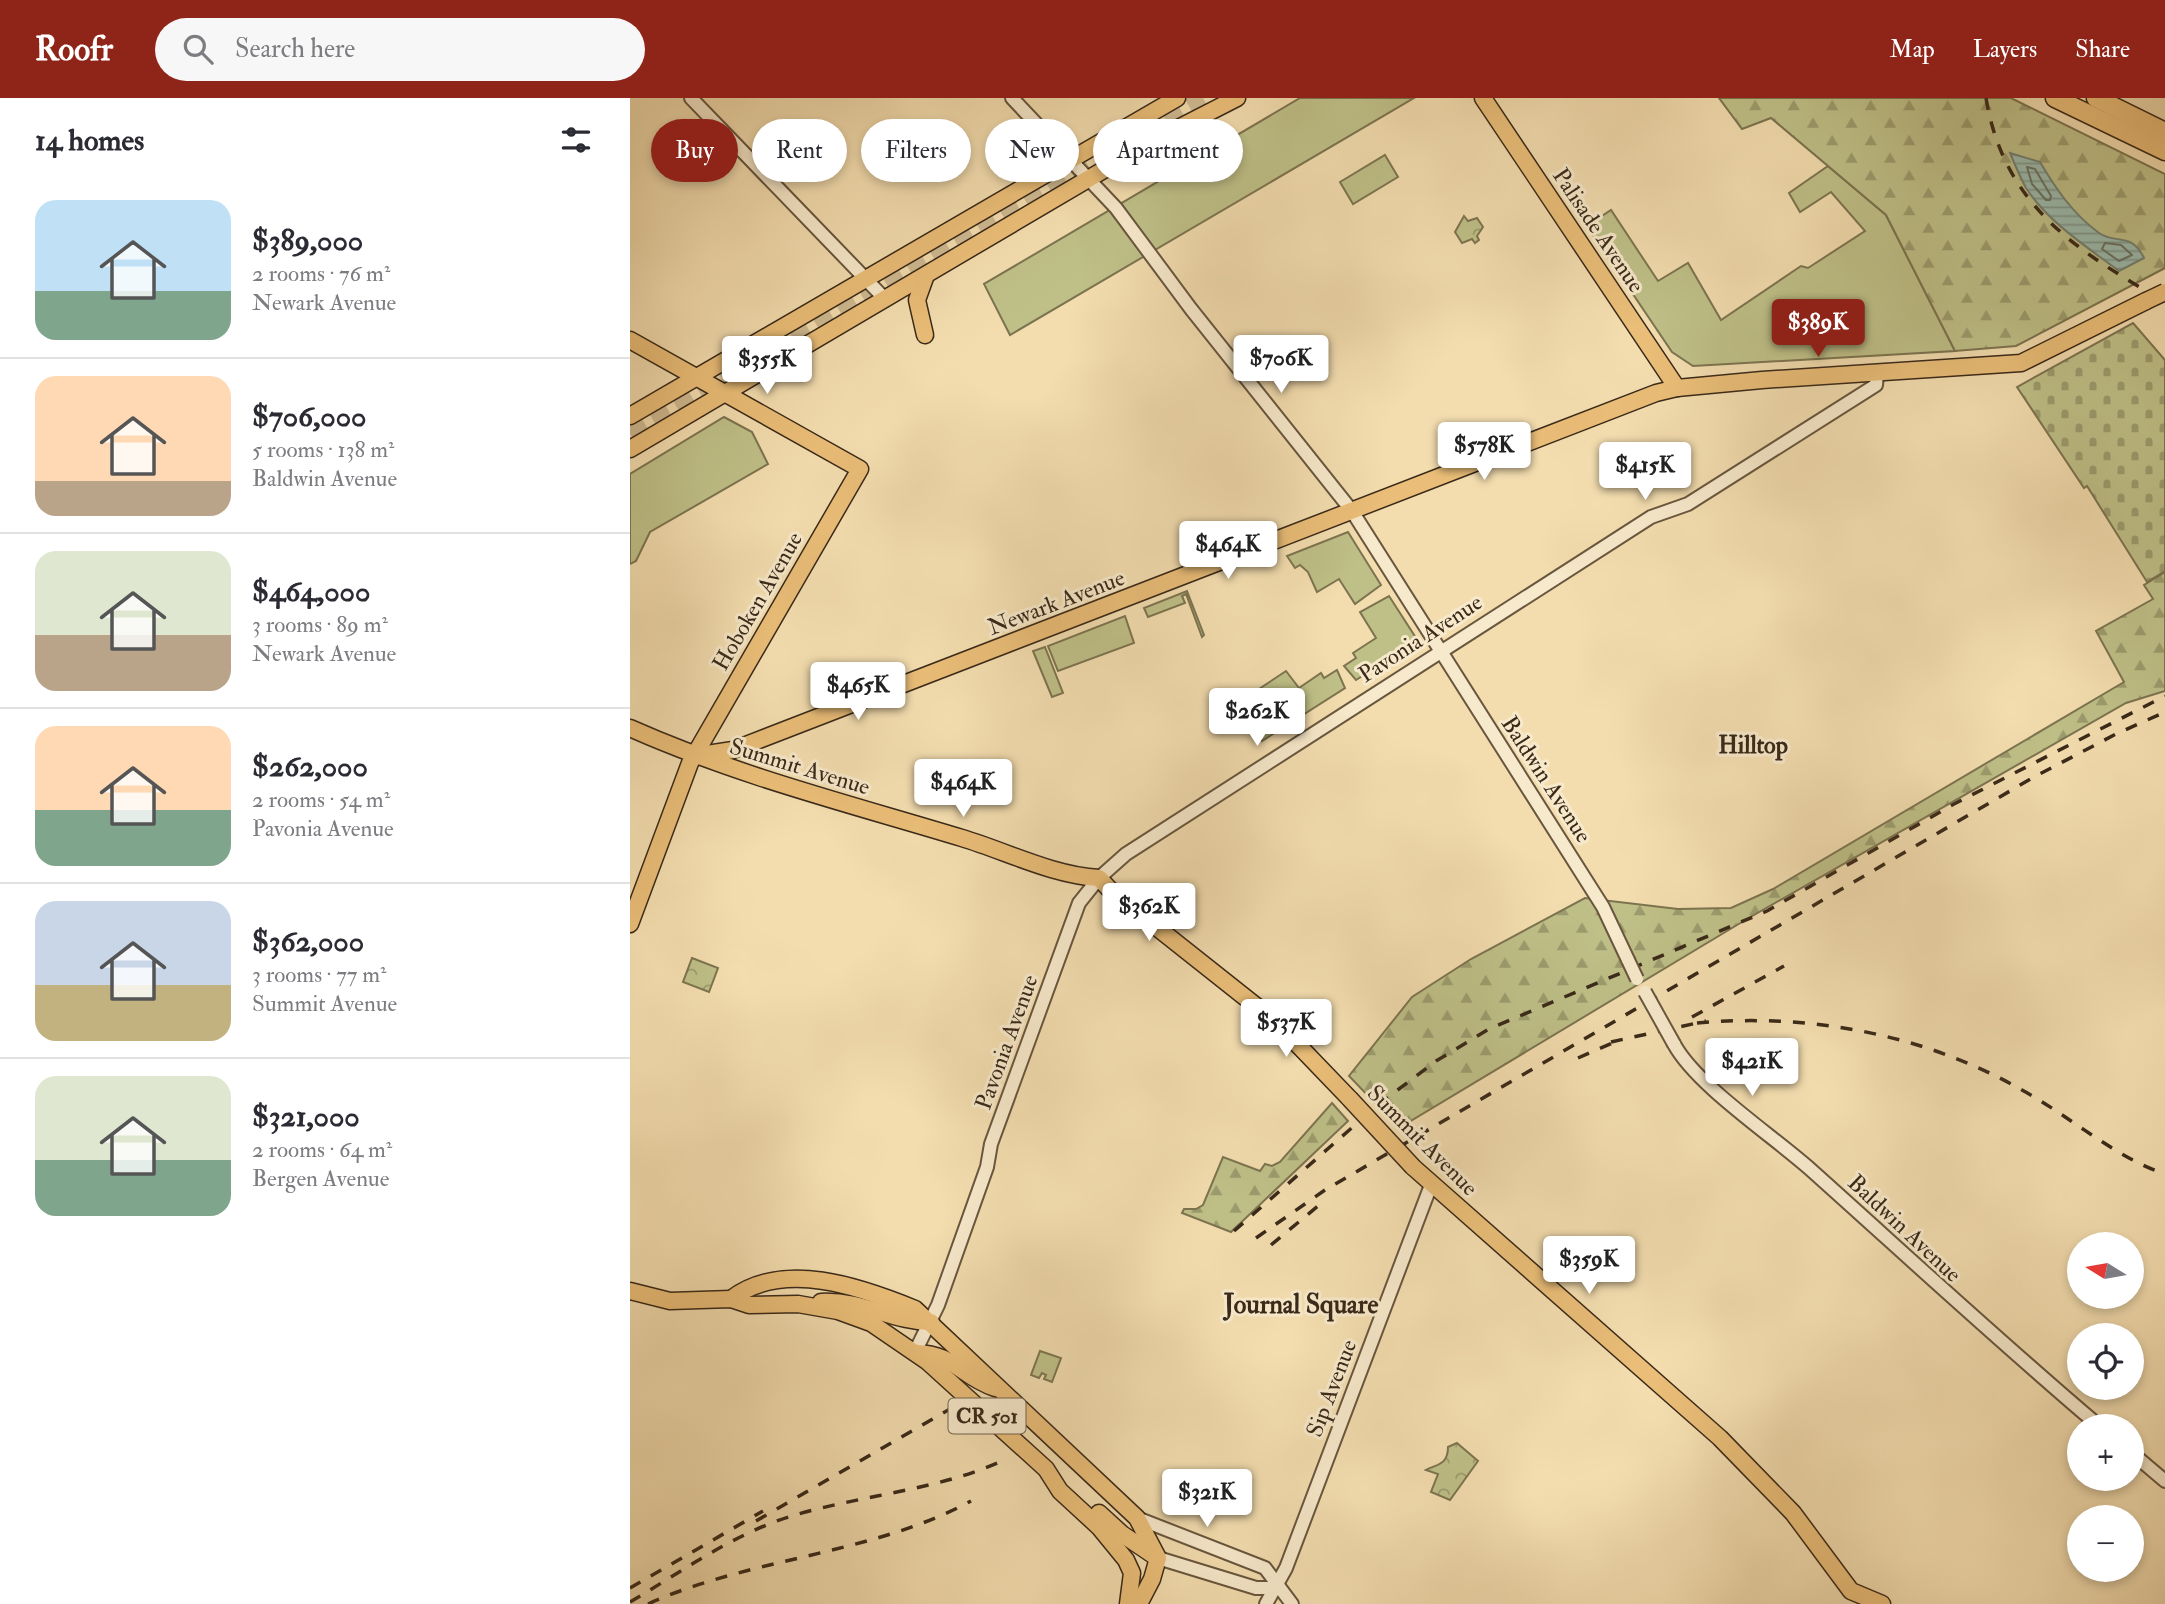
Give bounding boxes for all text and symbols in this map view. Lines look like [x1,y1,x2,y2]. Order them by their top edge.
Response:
search box [155,18,645,81]
text: Roofr [35,29,113,70]
icon: search [179,30,217,68]
text: Search here [235,33,355,65]
text: Map [1890,34,1935,65]
text: Layers [1973,34,2037,65]
text: Share [2075,34,2130,65]
chip: Buy [651,119,738,182]
chip: Rent [752,119,847,182]
chip: Filters [861,119,971,182]
chip: New [985,119,1079,182]
chip: Apartment [1093,119,1243,182]
icon: filters [557,121,595,159]
text: 14 homes [35,122,144,159]
street label: Palisade Avenue [1546,162,1651,298]
text: $389,000 [252,222,363,259]
icon: home [91,228,175,312]
text: 2 rooms · 76 m² [252,259,390,288]
text: Newark Avenue [252,288,396,317]
pin: $389K [1769,300,1867,359]
text: $389K [1788,307,1848,336]
pin: $355K [718,336,816,396]
pin: $706K [1232,336,1330,395]
text: $706K [1250,343,1312,372]
text: $355K [738,344,796,373]
text: $706,000 [252,398,366,435]
icon: home [91,404,175,488]
pin: $578K [1435,422,1533,482]
text: $578K [1454,430,1514,459]
text: 5 rooms · 138 m² [252,435,395,464]
pin: $415K [1596,442,1694,502]
text: $415K [1615,450,1675,479]
text: Baldwin Avenue [252,464,397,493]
pin: $464K [1179,522,1277,581]
street label: Hoboken Avenue [706,526,809,676]
text: $464K [1195,529,1261,558]
street label: Newark Avenue [984,563,1129,642]
text: $464,000 [252,573,370,610]
icon: home [91,579,175,663]
street label: Pavonia Avenue [1353,587,1488,689]
text: 3 rooms · 89 m² [252,610,388,639]
text: Newark Avenue [252,639,396,668]
pin: $465K [809,662,907,722]
text: $465K [826,670,890,699]
pin: $262K [1208,688,1306,748]
text: $262K [1225,696,1289,725]
street label: Baldwin Avenue [1495,711,1598,848]
district label: Hilltop [1718,730,1788,761]
street label: Summit Avenue [726,731,874,802]
text: $262,000 [252,748,368,785]
icon: home [91,754,175,838]
pin: $464K [914,760,1012,819]
text: $464K [930,767,996,796]
text: 2 rooms · 54 m² [252,785,390,814]
text: Pavonia Avenue [252,814,394,843]
pin: $362K [1100,884,1198,943]
text: $362K [1118,891,1180,920]
text: $362,000 [252,923,364,960]
icon: home [91,929,175,1013]
text: 3 rooms · 77 m² [252,960,387,989]
street label: Pavonia Avenue [969,970,1044,1114]
text: Summit Avenue [252,989,397,1018]
pin: $537K [1237,1000,1335,1059]
text: $537K [1257,1007,1315,1036]
pin: $421K [1703,1038,1801,1098]
text: $421K [1721,1046,1783,1075]
street label: Summit Avenue [1361,1079,1484,1202]
text: $321,000 [252,1098,360,1135]
icon: home [91,1104,175,1188]
text: 2 rooms · 64 m² [252,1135,392,1164]
text: Bergen Avenue [252,1164,389,1193]
street label: Baldwin Avenue [1842,1168,1968,1289]
north arrow [2067,1232,2144,1309]
map controls [2067,1232,2144,1582]
pin: $359K [1540,1236,1638,1296]
text: $359K [1559,1244,1619,1273]
district label: Journal Square [1222,1289,1378,1322]
button: locate [2067,1323,2144,1400]
street label: Sip Avenue [1300,1335,1364,1441]
road number: CR 501 [948,1398,1026,1434]
button: + [2067,1414,2144,1491]
pin: $321K [1158,1470,1256,1529]
text: $321K [1178,1477,1236,1506]
button: − [2067,1505,2144,1582]

